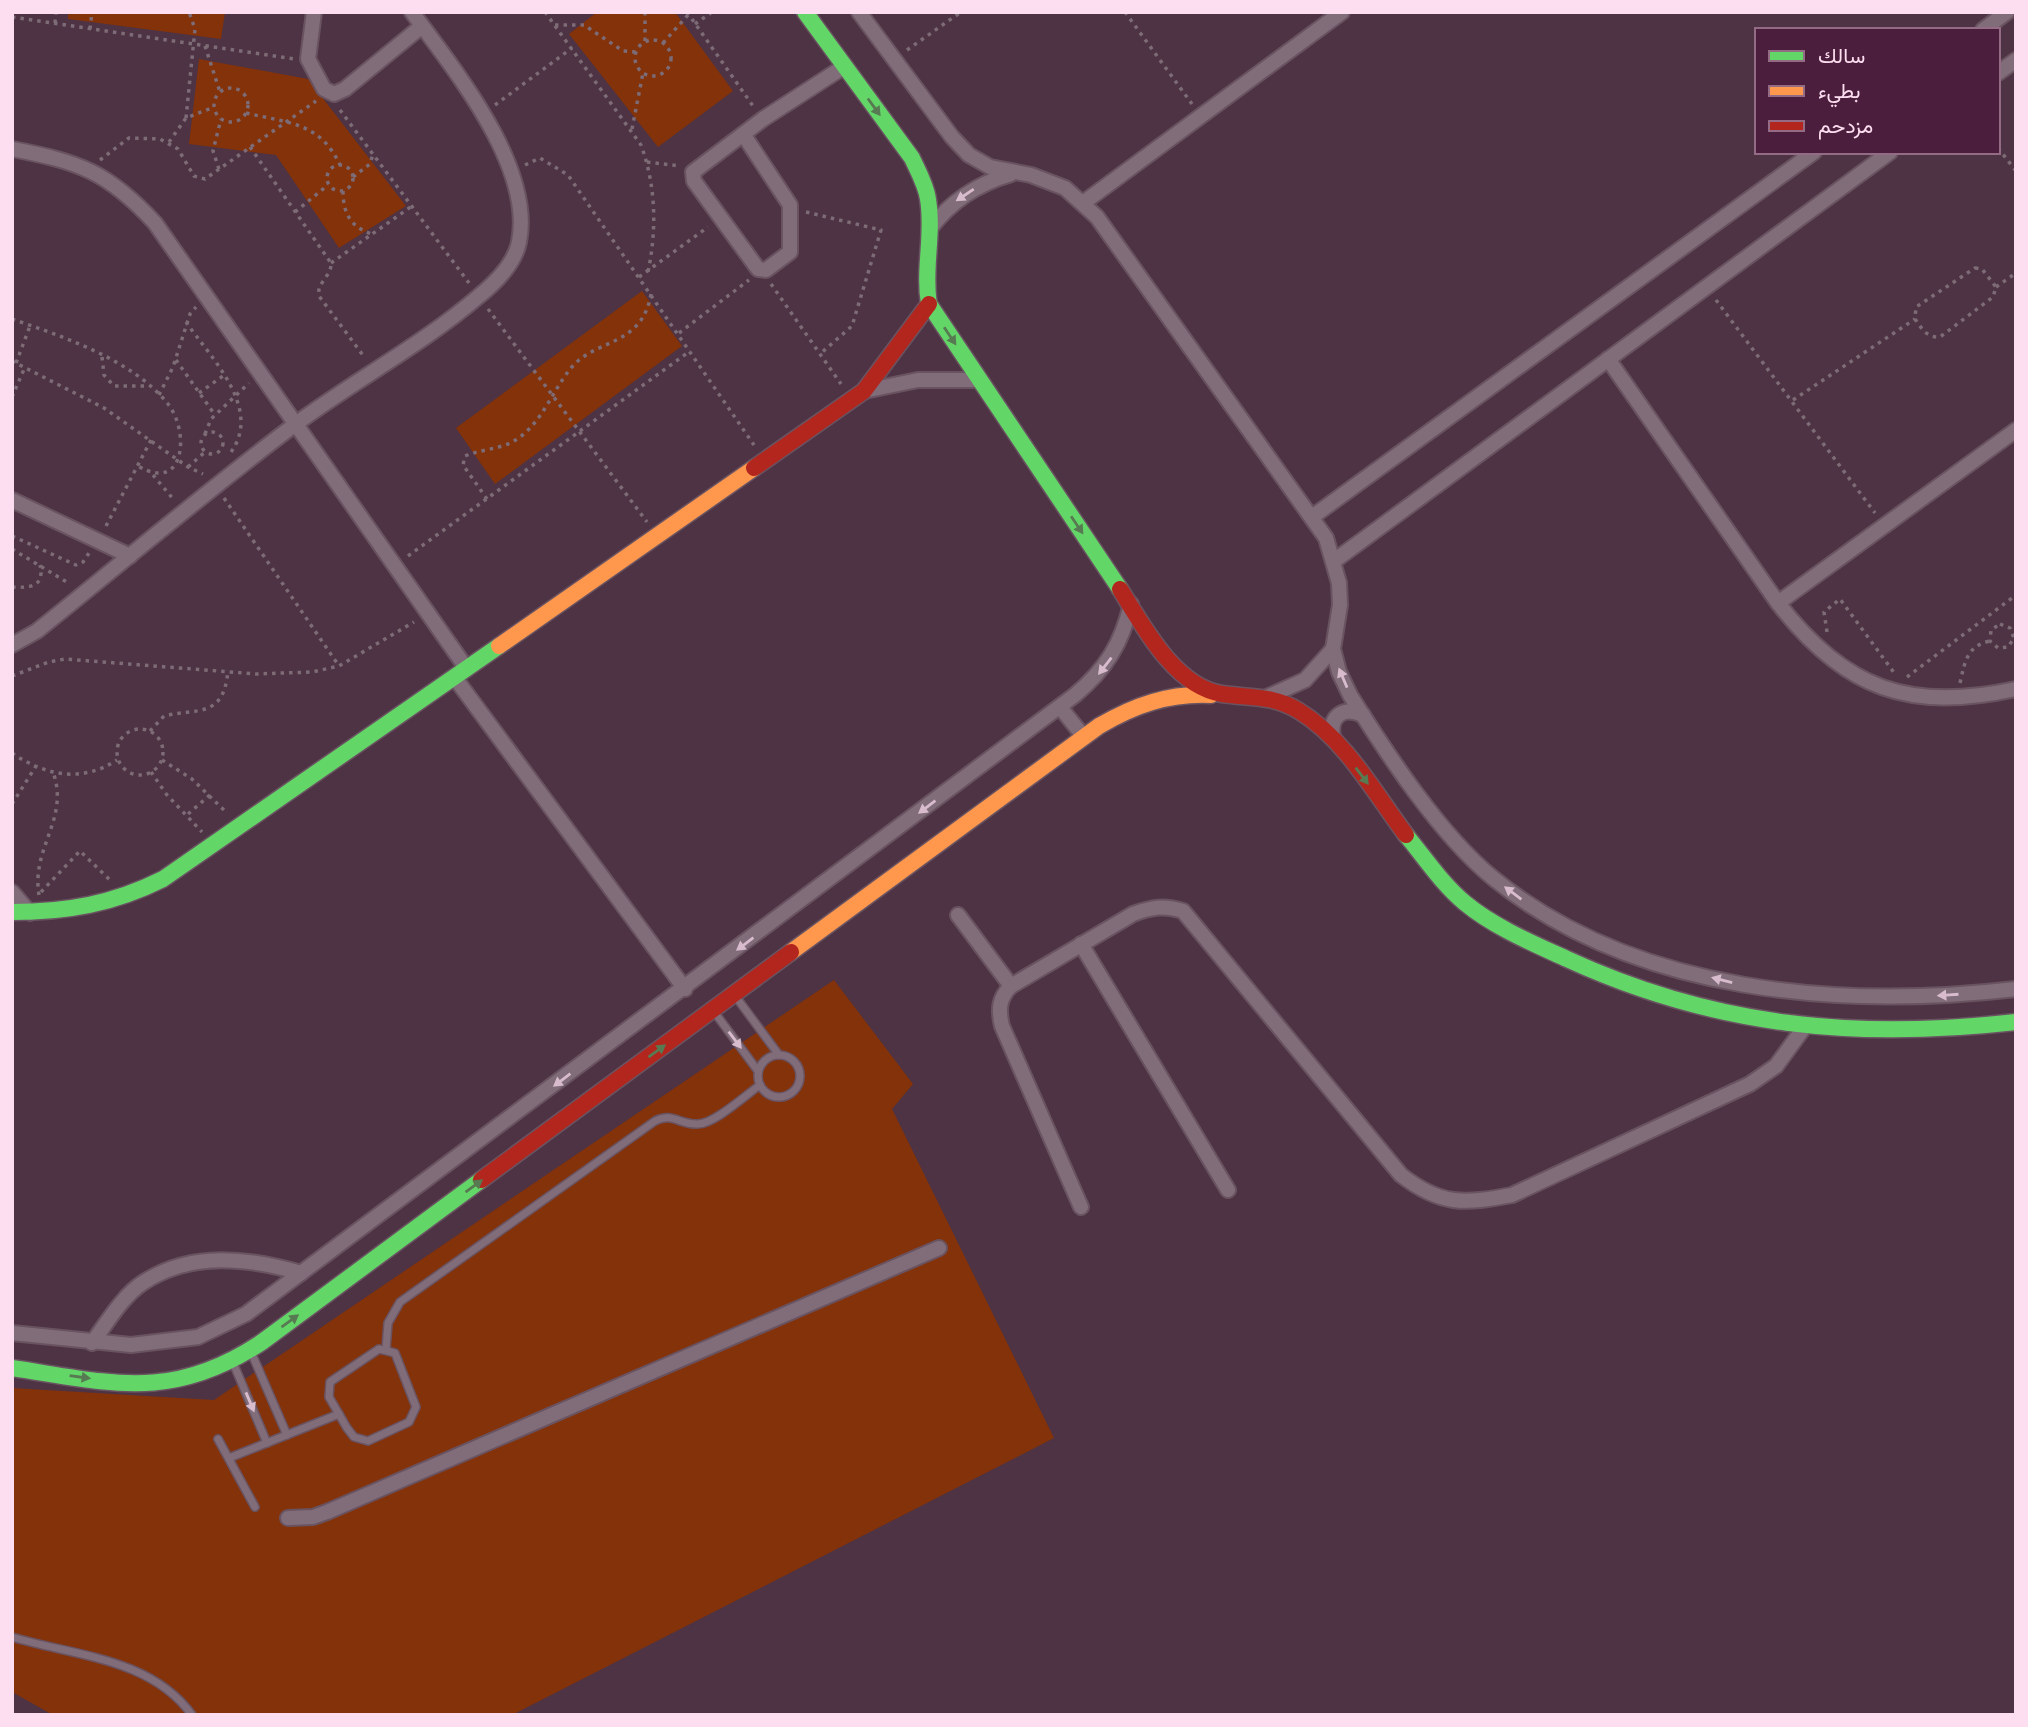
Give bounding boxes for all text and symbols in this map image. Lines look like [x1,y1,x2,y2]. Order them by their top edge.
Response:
legend [1755,28,2000,154]
text: سالك [1818,43,1865,67]
text: بطيء [1818,78,1861,108]
one-way arrow [867,98,881,116]
text: مزدحم [1818,113,1873,140]
one-way arrow [956,188,974,202]
one-way arrow [943,327,957,345]
one-way arrow [1070,516,1084,534]
one-way arrow [1097,657,1112,675]
one-way arrow [1337,668,1348,689]
one-way arrow [1354,766,1369,784]
one-way arrow [918,799,936,814]
one-way arrow [1504,887,1522,901]
one-way arrow [736,936,754,950]
one-way arrow [1711,974,1733,985]
one-way arrow [1937,990,1959,1001]
one-way arrow [728,1031,742,1049]
one-way arrow [647,1043,665,1058]
one-way arrow [554,1072,572,1087]
one-way arrow [464,1179,483,1193]
one-way arrow [281,1314,299,1328]
one-way arrow [69,1372,91,1383]
one-way arrow [244,1392,255,1413]

